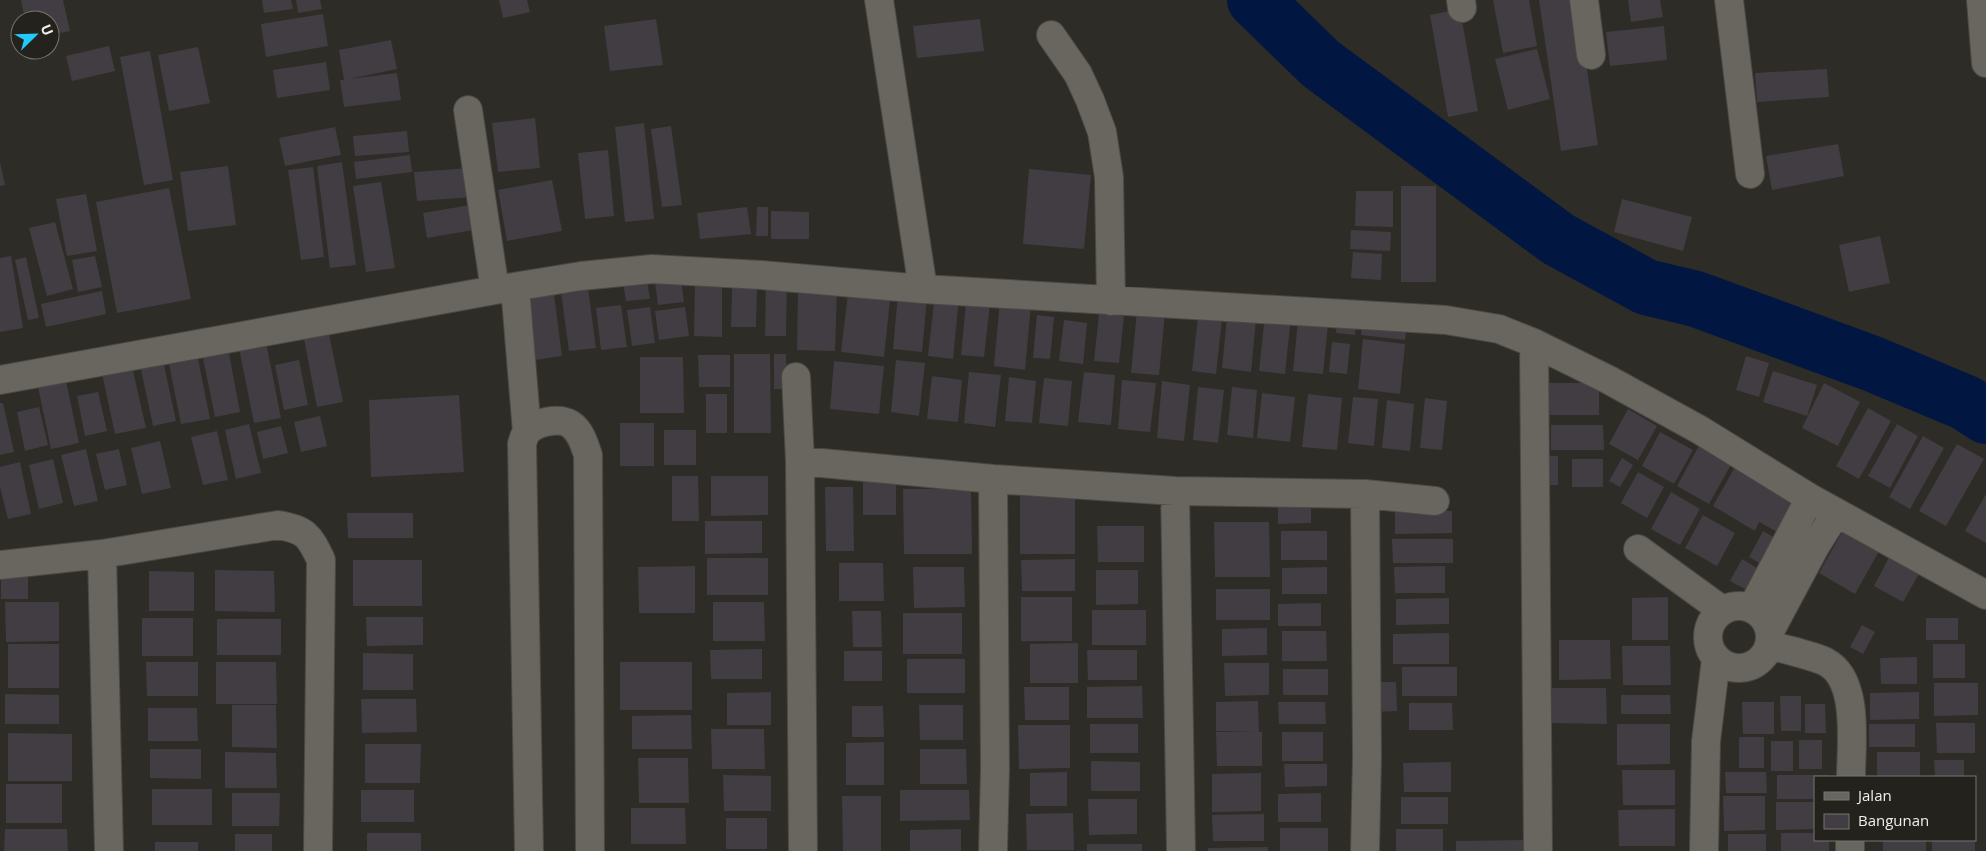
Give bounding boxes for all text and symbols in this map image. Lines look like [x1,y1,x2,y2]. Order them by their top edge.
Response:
north arrow [10,10,60,60]
text: U [37,21,58,38]
legend [1814,776,1976,841]
text: Jalan [1856,785,1892,805]
text: Bangunan [1858,810,1929,830]

